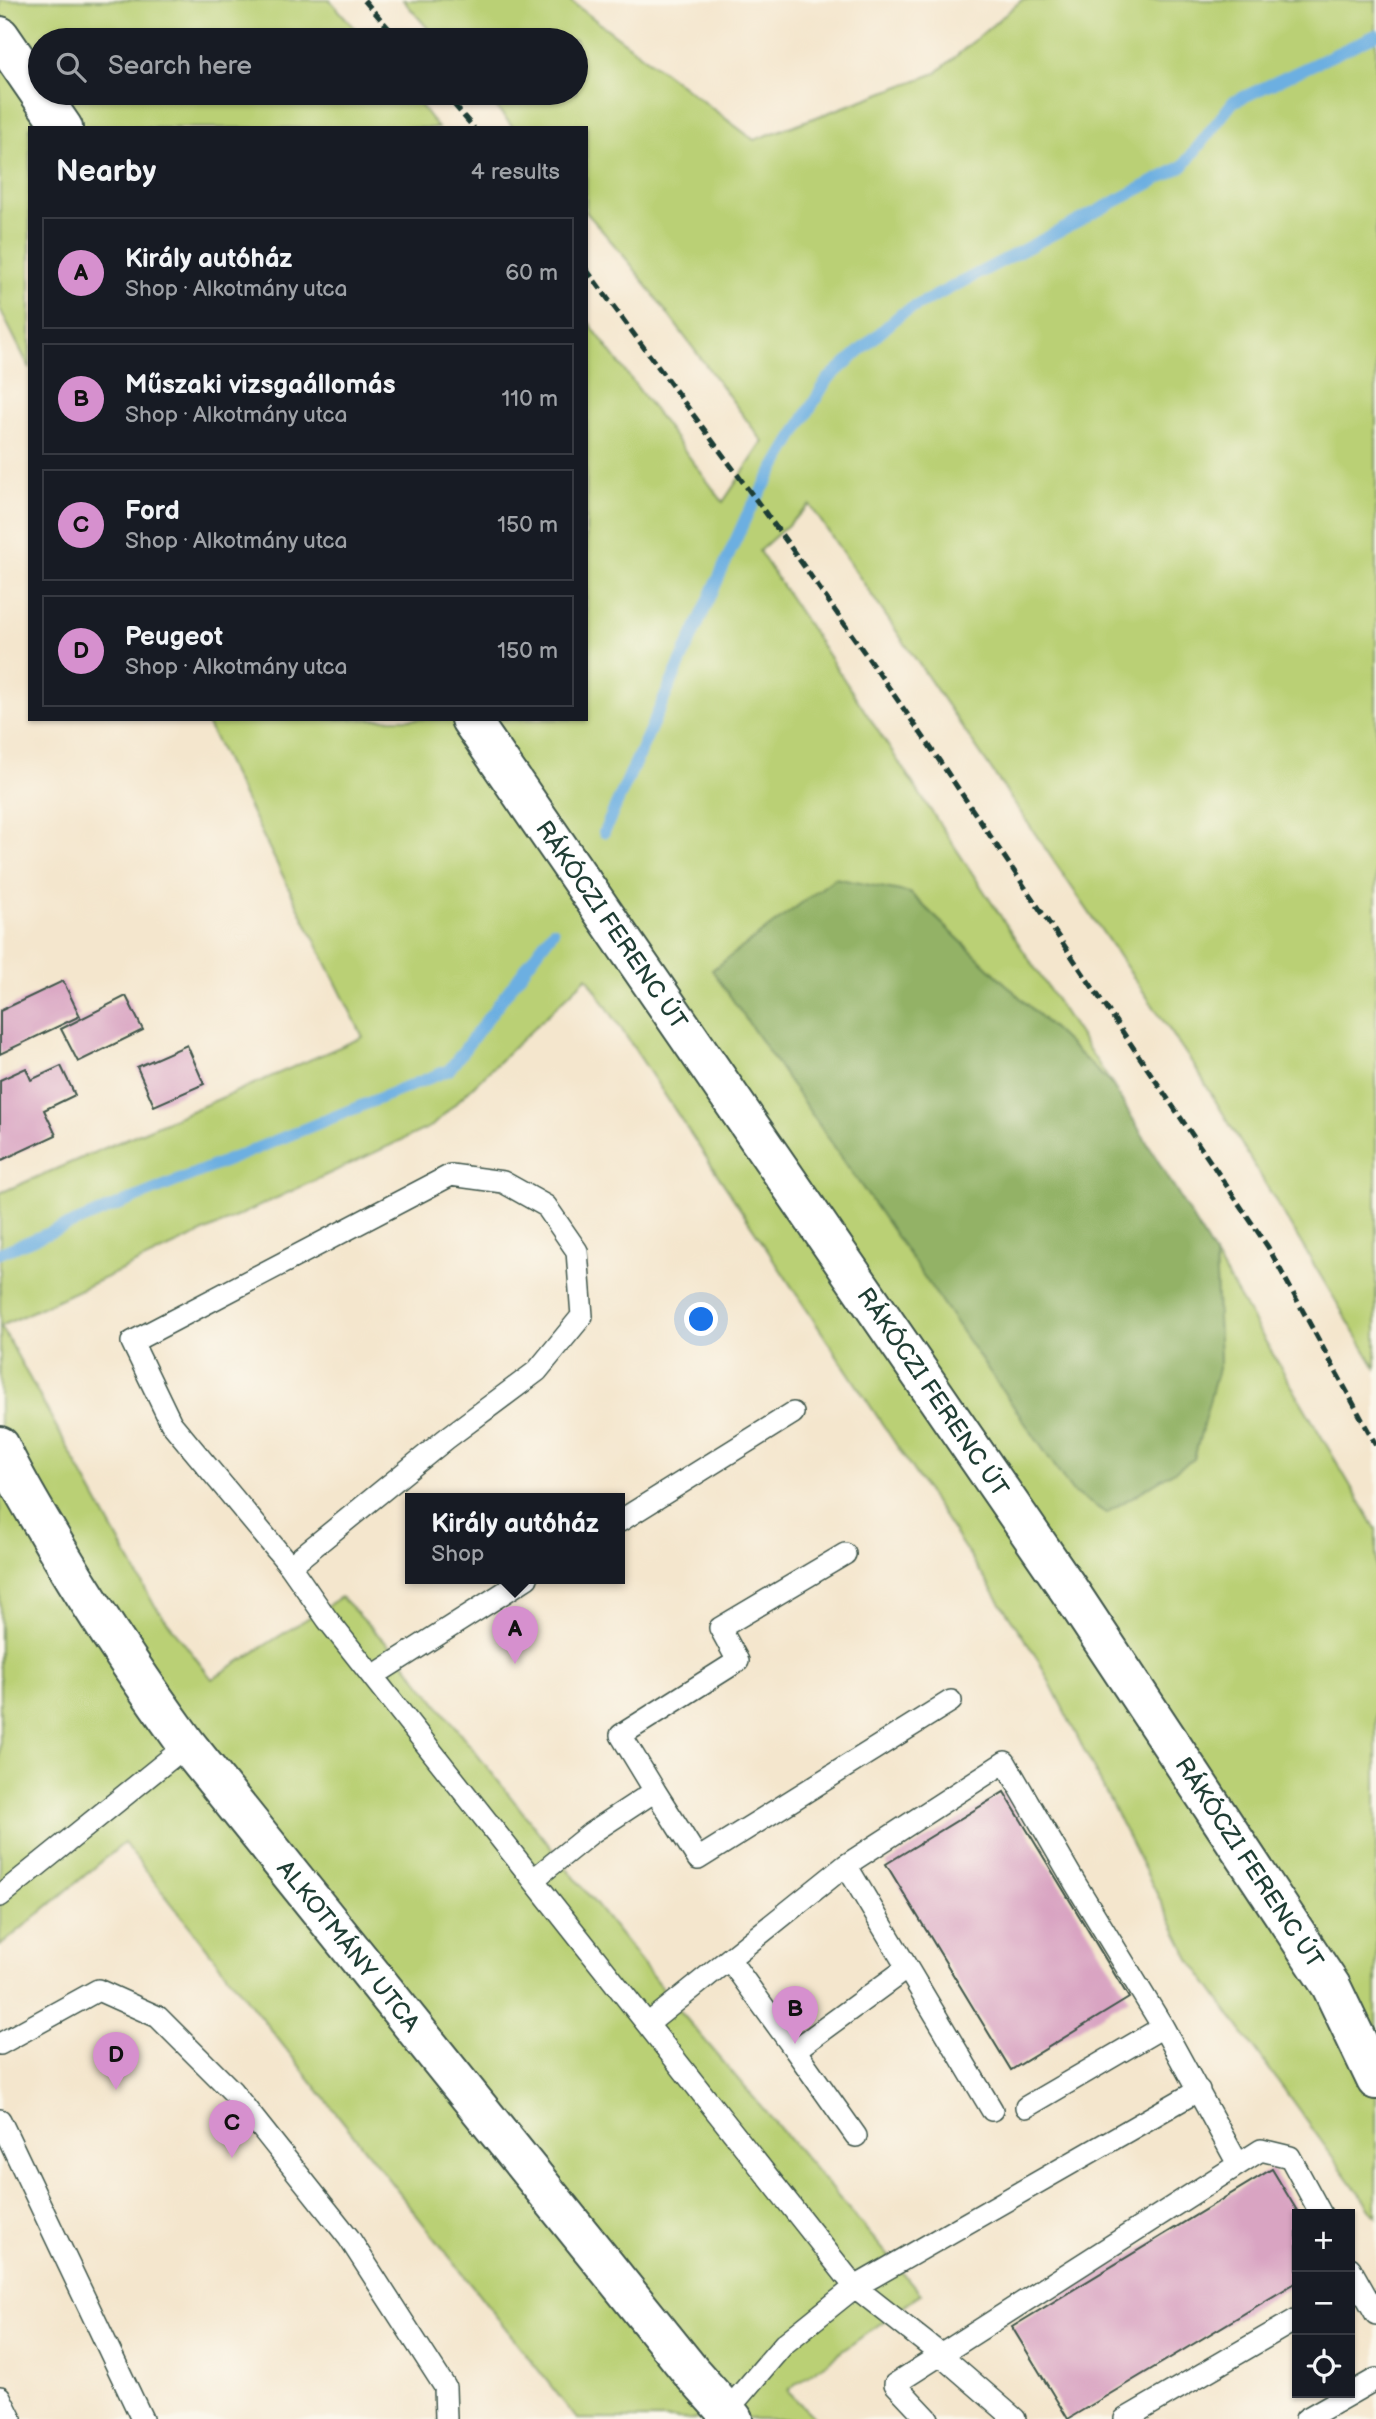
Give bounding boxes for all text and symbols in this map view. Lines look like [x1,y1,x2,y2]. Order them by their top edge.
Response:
search box [28,28,588,105]
icon: search [52,48,90,86]
text: Search here [108,51,252,82]
text: Nearby [56,154,156,190]
text: 4 results [471,158,560,186]
text: Király autóház [125,244,292,275]
text: A [74,259,88,287]
text: 60 m [505,259,558,287]
text: Shop · Alkotmány utca [125,275,348,303]
text: Műszaki vizsgaállomás [125,370,396,401]
text: B [73,385,89,413]
text: 110 m [501,385,558,413]
text: Shop · Alkotmány utca [125,401,348,429]
text: Ford [125,496,180,527]
text: C [73,511,89,539]
text: 150 m [497,511,558,539]
text: Shop · Alkotmány utca [125,527,348,555]
text: Peugeot [125,622,223,653]
text: D [73,637,89,665]
text: 150 m [497,637,558,665]
text: Shop · Alkotmány utca [125,653,348,681]
street label: RÁKÓCZI FERENC ÚT [529,815,694,1036]
street label: RÁKÓCZI FERENC ÚT [851,1282,1015,1503]
your location [684,1302,718,1336]
popup [405,1493,625,1584]
text: Király autóház [431,1509,599,1540]
text: Shop [431,1540,484,1568]
pin: A [492,1606,538,1664]
street label: RÁKÓCZI FERENC ÚT [1169,1752,1330,1974]
street label: ALKOTMÁNY UTCA [271,1855,426,2038]
pin: B [772,1986,818,2044]
pin: D [93,2032,139,2090]
pin: C [209,2100,255,2158]
map controls [1292,2209,1355,2398]
button: + [1292,2209,1355,2272]
button: − [1292,2272,1355,2335]
button: locate [1292,2335,1355,2398]

